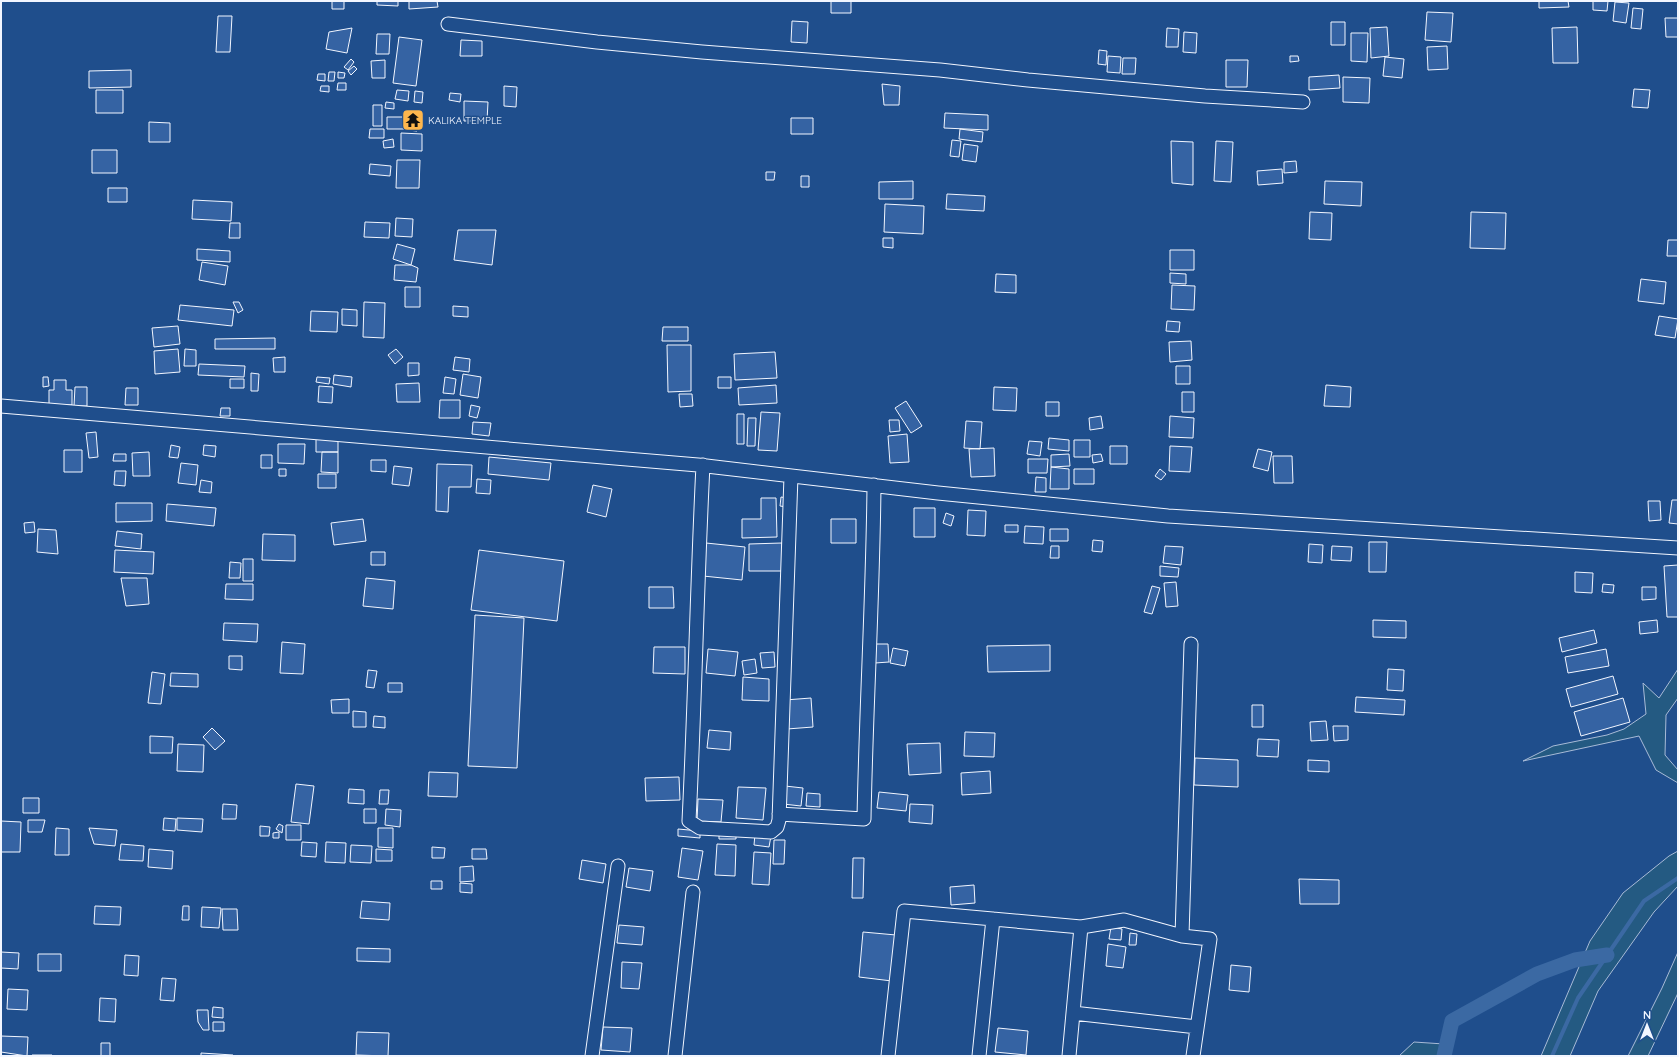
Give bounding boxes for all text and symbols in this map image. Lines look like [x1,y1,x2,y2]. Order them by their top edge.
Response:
temple icon: KALIKA TEMPLE [400,107,426,133]
place label: KALIKA TEMPLE [428,114,502,127]
north arrow [1627,1005,1667,1045]
text: N [1643,1008,1651,1022]

